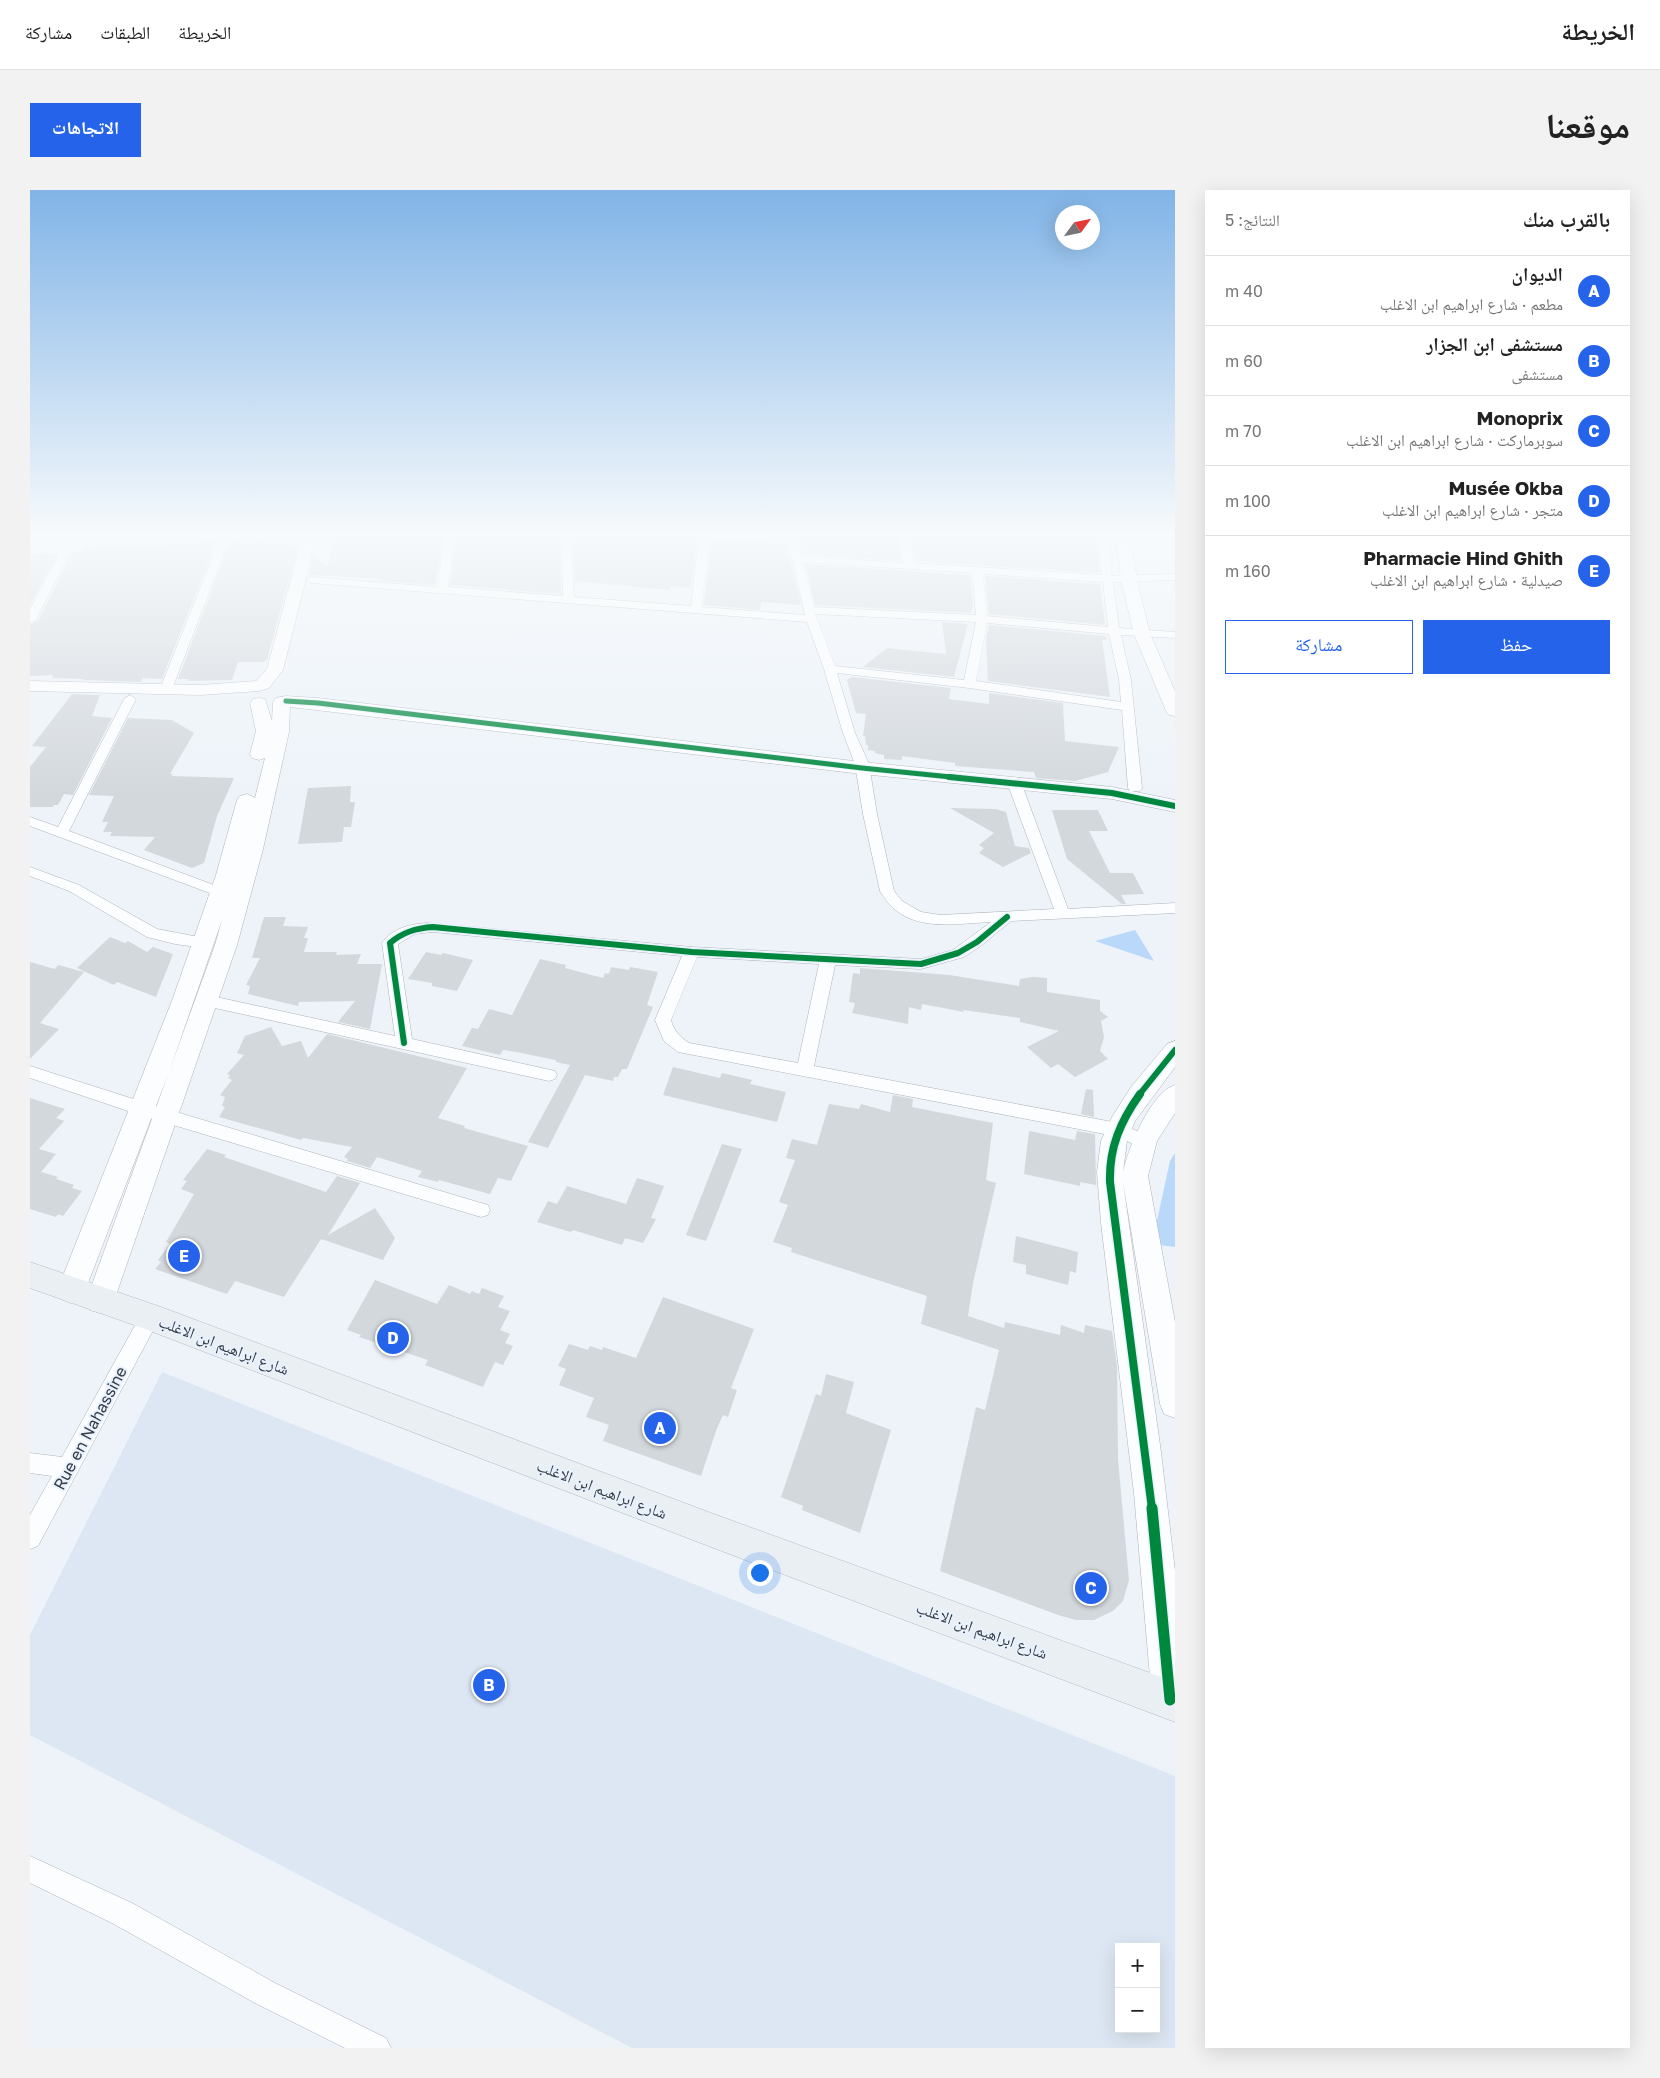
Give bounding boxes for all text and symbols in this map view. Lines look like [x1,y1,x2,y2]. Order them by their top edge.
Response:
text: الخريطة [1561,16,1635,45]
text: مشاركة [25,21,72,43]
text: الطبقات [100,21,150,43]
text: الخريطة [178,21,231,43]
button: الاتجاهات [30,103,141,157]
text: موقعنا [1545,104,1630,146]
north arrow [1055,205,1100,250]
text: بالقرب منك [1523,206,1610,232]
text: النتائج: 5 [1225,210,1280,230]
text: الديوان [1512,262,1563,285]
text: 40 m [1225,281,1263,301]
text: A [1588,281,1600,301]
text: مطعم · شارع ابراهيم ابن الاغلب [1380,294,1563,314]
text: مستشفى ابن الجزار [1426,332,1563,355]
text: 60 m [1225,351,1263,371]
text: B [1588,351,1600,371]
text: مستشفى [1512,364,1563,384]
text: Monoprix [1476,406,1563,429]
text: 70 m [1225,421,1262,441]
text: C [1588,421,1600,441]
text: سوبرماركت · شارع ابراهيم ابن الاغلب [1346,430,1563,450]
text: Musée Okba [1449,476,1563,499]
text: 100 m [1225,491,1271,511]
text: D [1588,491,1600,511]
text: متجر · شارع ابراهيم ابن الاغلب [1382,500,1563,520]
text: Pharmacie Hind Ghith [1363,546,1563,569]
text: 160 m [1225,561,1271,581]
text: E [1589,561,1599,581]
text: صيدلية · شارع ابراهيم ابن الاغلب [1370,570,1563,590]
button: مشاركة [1225,620,1413,674]
button: حفظ [1423,620,1610,674]
pin: E [168,1237,200,1275]
street label: شارع ابراهيم ابن الاغلب [156,1311,292,1380]
pin: D [377,1319,409,1357]
street label: Rue en Nahassine [49,1363,131,1493]
pin: A [644,1409,676,1447]
street label: شارع ابراهيم ابن الاغلب [534,1455,670,1524]
your location [747,1560,773,1586]
pin: C [1075,1569,1107,1607]
street label: شارع ابراهيم ابن الاغلب [913,1597,1050,1664]
pin: B [473,1666,505,1704]
map controls [1115,1943,1160,2033]
button: + [1115,1943,1160,1988]
button: − [1115,1988,1160,2033]

